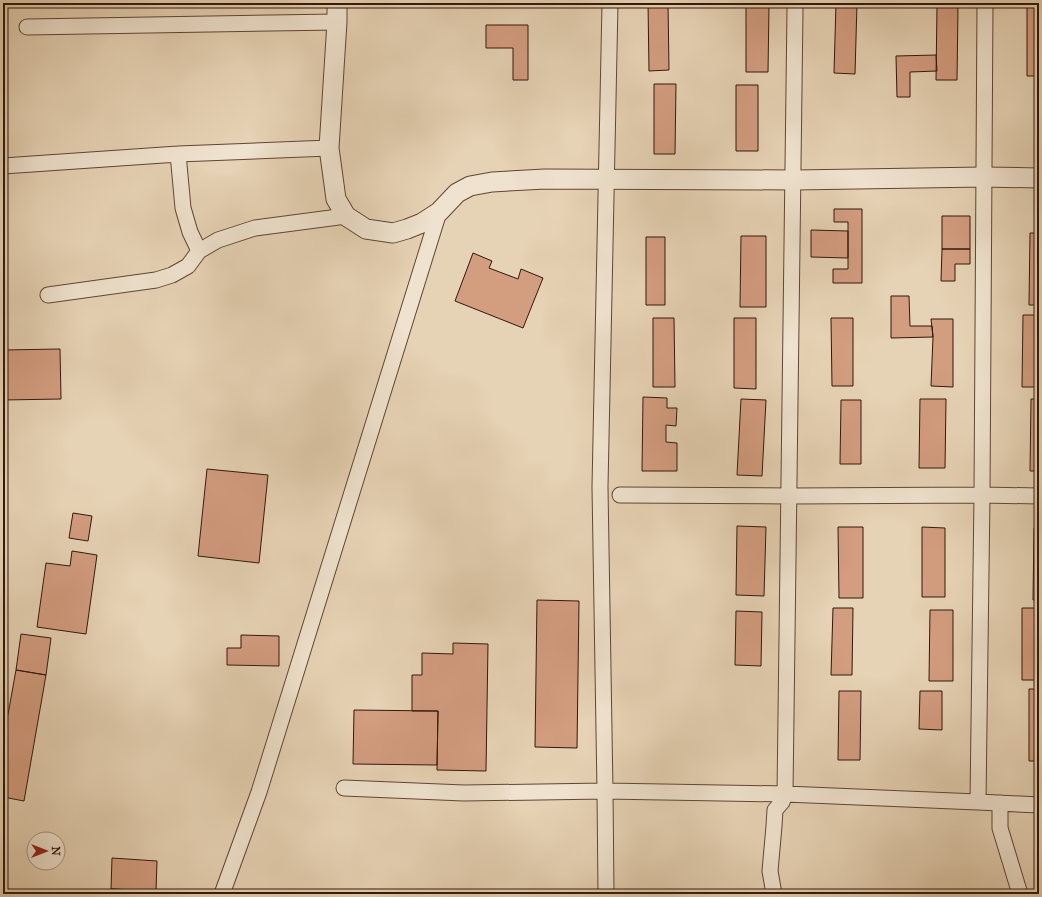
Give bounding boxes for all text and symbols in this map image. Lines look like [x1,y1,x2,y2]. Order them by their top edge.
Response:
north arrow [26,831,66,871]
text: N [49,846,62,856]

